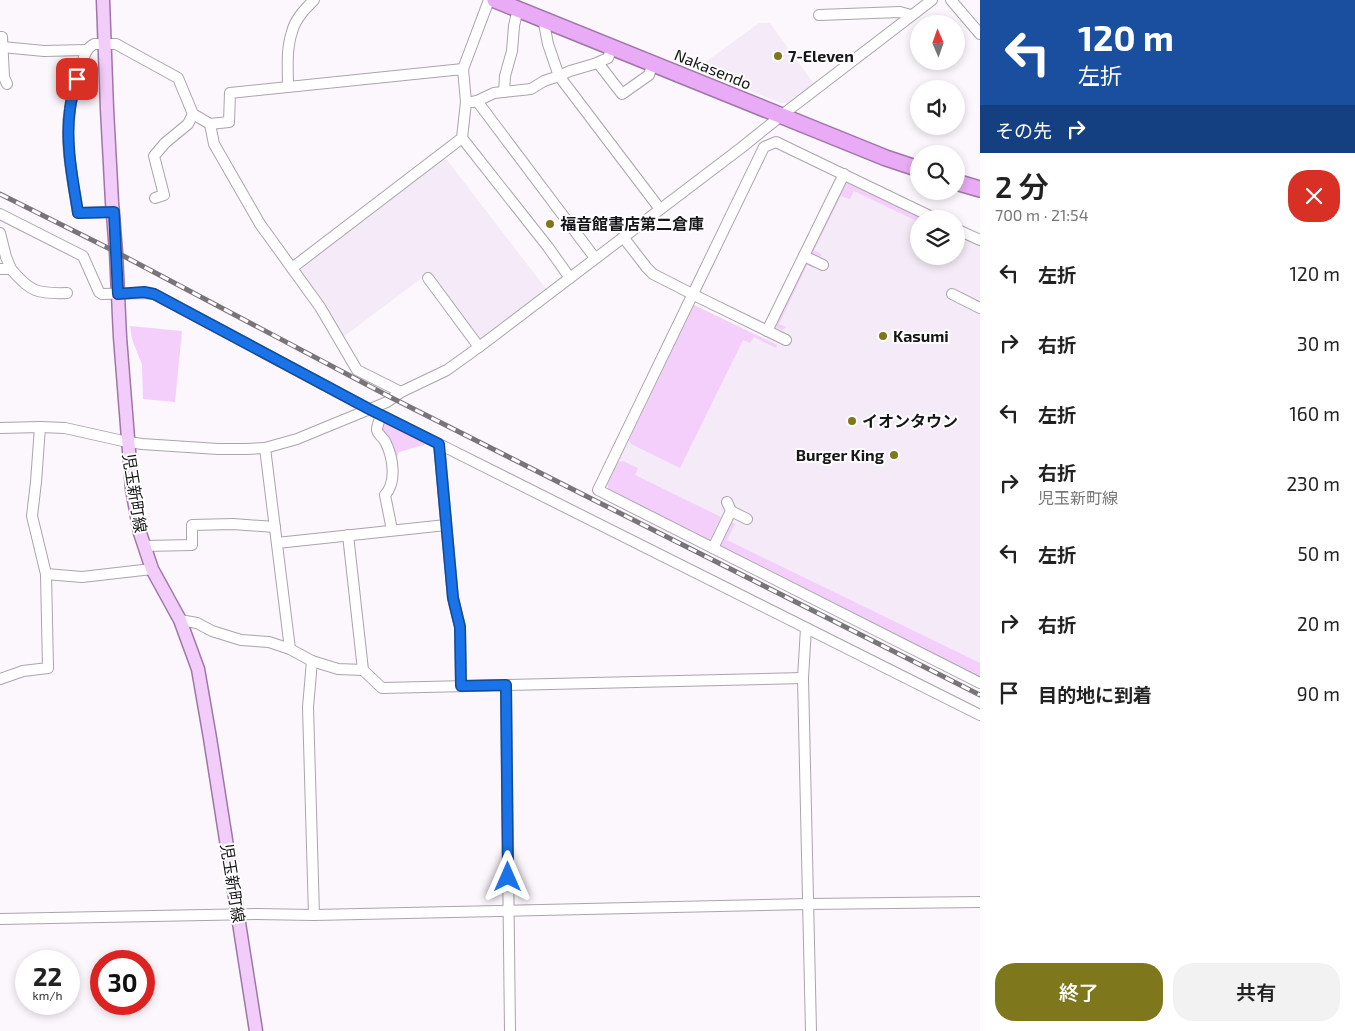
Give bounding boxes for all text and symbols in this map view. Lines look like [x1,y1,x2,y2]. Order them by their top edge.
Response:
north arrow [910,15,965,70]
map controls [910,15,965,265]
text: 120 m [1078,16,1174,58]
icon: left [995,20,1060,85]
street label: Nakasendo [672,45,754,93]
place label: 7-Eleven [788,46,854,65]
marker: 7-Eleven [772,50,784,62]
pin [56,58,98,100]
text: 左折 [1078,62,1122,88]
icon: arrive [63,65,91,93]
button: sound [910,80,965,135]
icon: right [1062,115,1090,143]
text: その先 [995,119,1052,142]
button: search [910,145,965,200]
text: 2 分 [995,168,1049,204]
button: close [1288,170,1340,222]
text: 700 m · 21:54 [995,205,1089,224]
button: layers [910,210,965,265]
place label: 福音館書店第二倉庫 [560,214,704,233]
marker: 福音館書店第二倉庫 [544,218,556,230]
icon: left [995,259,1023,287]
text: 120 m [1289,262,1340,285]
text: 左折 [1038,263,1076,286]
place label: Kasumi [893,326,949,345]
icon: right [995,329,1023,357]
marker: Kasumi [877,330,889,342]
text: 30 m [1297,332,1340,355]
text: 右折 [1038,333,1076,356]
icon: left [995,399,1023,427]
text: 160 m [1289,402,1340,425]
text: 左折 [1038,403,1076,426]
place label: イオンタウン [862,411,958,430]
marker: イオンタウン [846,415,858,427]
place label: Burger King [796,445,885,464]
marker: Burger King [888,449,900,461]
street label: 児玉新町線 [120,452,151,534]
text: 右折 [1038,461,1076,484]
icon: right [995,469,1023,497]
text: 230 m [1286,472,1340,495]
text: 児玉新町線 [1038,488,1118,507]
icon: left [995,539,1023,567]
text: 50 m [1297,542,1340,565]
text: 左折 [1038,543,1076,566]
icon: right [995,609,1023,637]
text: 20 m [1297,612,1340,635]
text: 右折 [1038,613,1076,636]
icon: arrive [995,679,1023,707]
text: 90 m [1297,682,1340,705]
text: 目的地に到着 [1038,683,1152,706]
street label: 児玉新町線 [218,842,249,924]
position arrow [481,850,533,902]
speed limit sign: 30 [90,950,155,1015]
text: 22 [33,961,62,991]
button: 終了 [995,963,1163,1021]
button: 共有 [1173,963,1340,1021]
text: km/h [33,988,62,1002]

